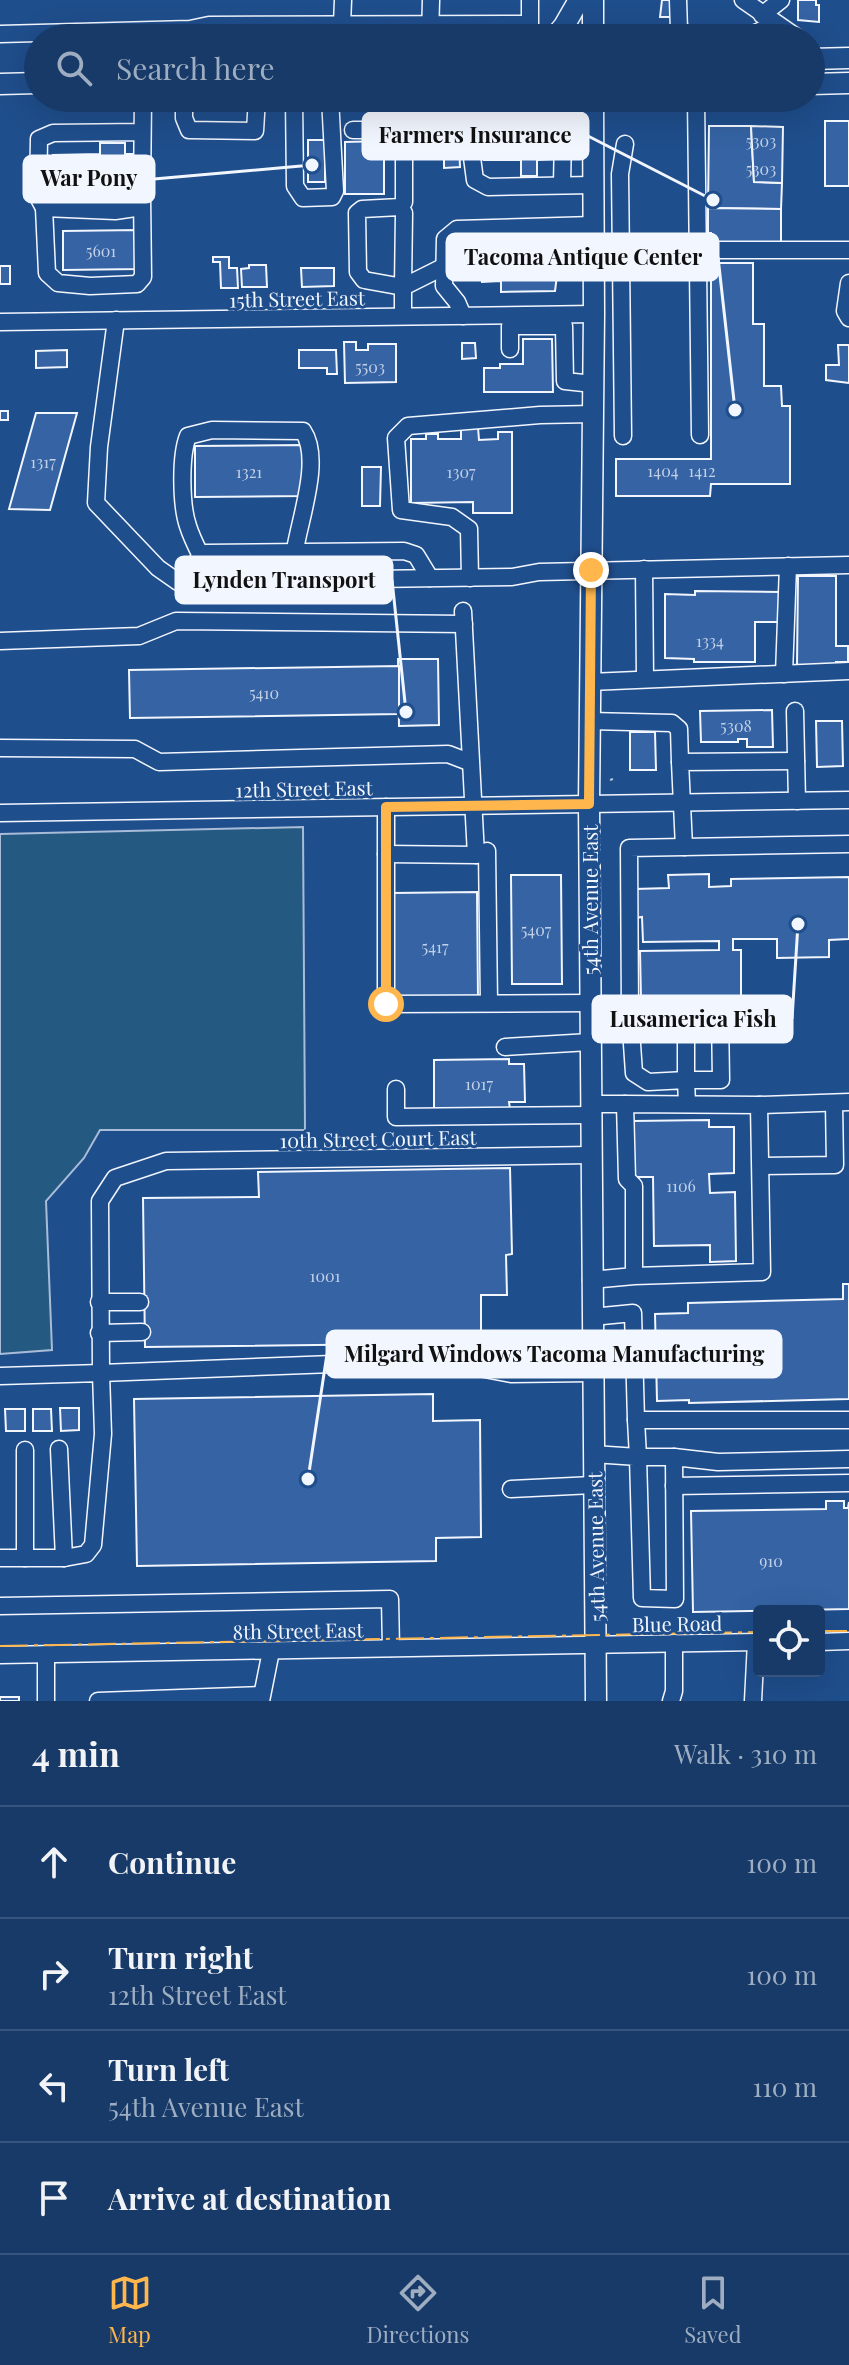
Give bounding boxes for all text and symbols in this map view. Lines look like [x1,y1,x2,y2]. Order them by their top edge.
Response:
search box [24,24,825,112]
icon: search [52,46,96,90]
text: Search here [116,48,275,88]
callout: Farmers Insurance [363,113,588,159]
text: Farmers Insurance [378,119,572,149]
house number: 5303 [746,130,776,151]
callout: War Pony [24,156,154,202]
house number: 5303 [746,158,776,179]
text: War Pony [39,162,138,192]
callout: Tacoma Antique Center [447,234,718,280]
house number: 5601 [86,240,116,261]
text: Tacoma Antique Center [464,241,703,271]
street label: 15th Street East [229,283,366,313]
house number: 5503 [355,356,385,377]
house number: 1317 [30,451,56,472]
house number: 1404 [647,460,679,481]
house number: 1412 [688,460,716,481]
house number: 1321 [236,461,262,482]
house number: 1307 [447,461,476,482]
route end [573,552,609,588]
callout: Lynden Transport [176,557,392,603]
text: Lynden Transport [192,564,376,594]
house number: 1334 [696,630,724,651]
house number: 5410 [249,682,279,703]
house number: 5308 [720,715,752,736]
street label: 12th Street East [235,773,374,803]
street label: 54th Avenue East [576,824,603,975]
house number: 5407 [521,919,552,940]
house number: 5417 [422,936,449,957]
route start [368,986,404,1022]
callout: Lusamerica Fish [593,996,792,1042]
text: Lusamerica Fish [609,1003,777,1033]
house number: 1017 [465,1073,493,1094]
street label: 10th Street Court East [279,1123,477,1153]
house number: 1106 [666,1175,696,1196]
house number: 1001 [309,1265,341,1286]
callout: Milgard Windows Tacoma Manufacturing [327,1331,781,1377]
text: Milgard Windows Tacoma Manufacturing [344,1338,765,1368]
street label: 54th Avenue East [580,1471,610,1622]
house number: 910 [759,1550,783,1571]
map controls [753,1605,825,1677]
button: locate [753,1605,825,1677]
street label: Blue Road [632,1609,723,1637]
street label: 8th Street East [232,1615,364,1645]
text: 4 min [32,1730,120,1776]
text: Walk · 310 m [674,1736,817,1771]
icon: ahead [32,1840,76,1884]
text: Continue [108,1842,236,1882]
text: 100 m [747,1845,817,1880]
text: Turn right [108,1937,253,1977]
icon: right [32,1952,76,1996]
text: 100 m [747,1957,817,1992]
text: 12th Street East [108,1977,287,2012]
text: Turn left [108,2049,229,2089]
icon: left [32,2064,76,2108]
text: 110 m [753,2069,817,2104]
text: 54th Avenue East [108,2089,304,2124]
icon: arrive [32,2176,76,2220]
text: Arrive at destination [108,2178,391,2218]
tab: Map [108,2271,152,2349]
tab: Directions [367,2271,469,2349]
tab: Saved [684,2271,742,2349]

